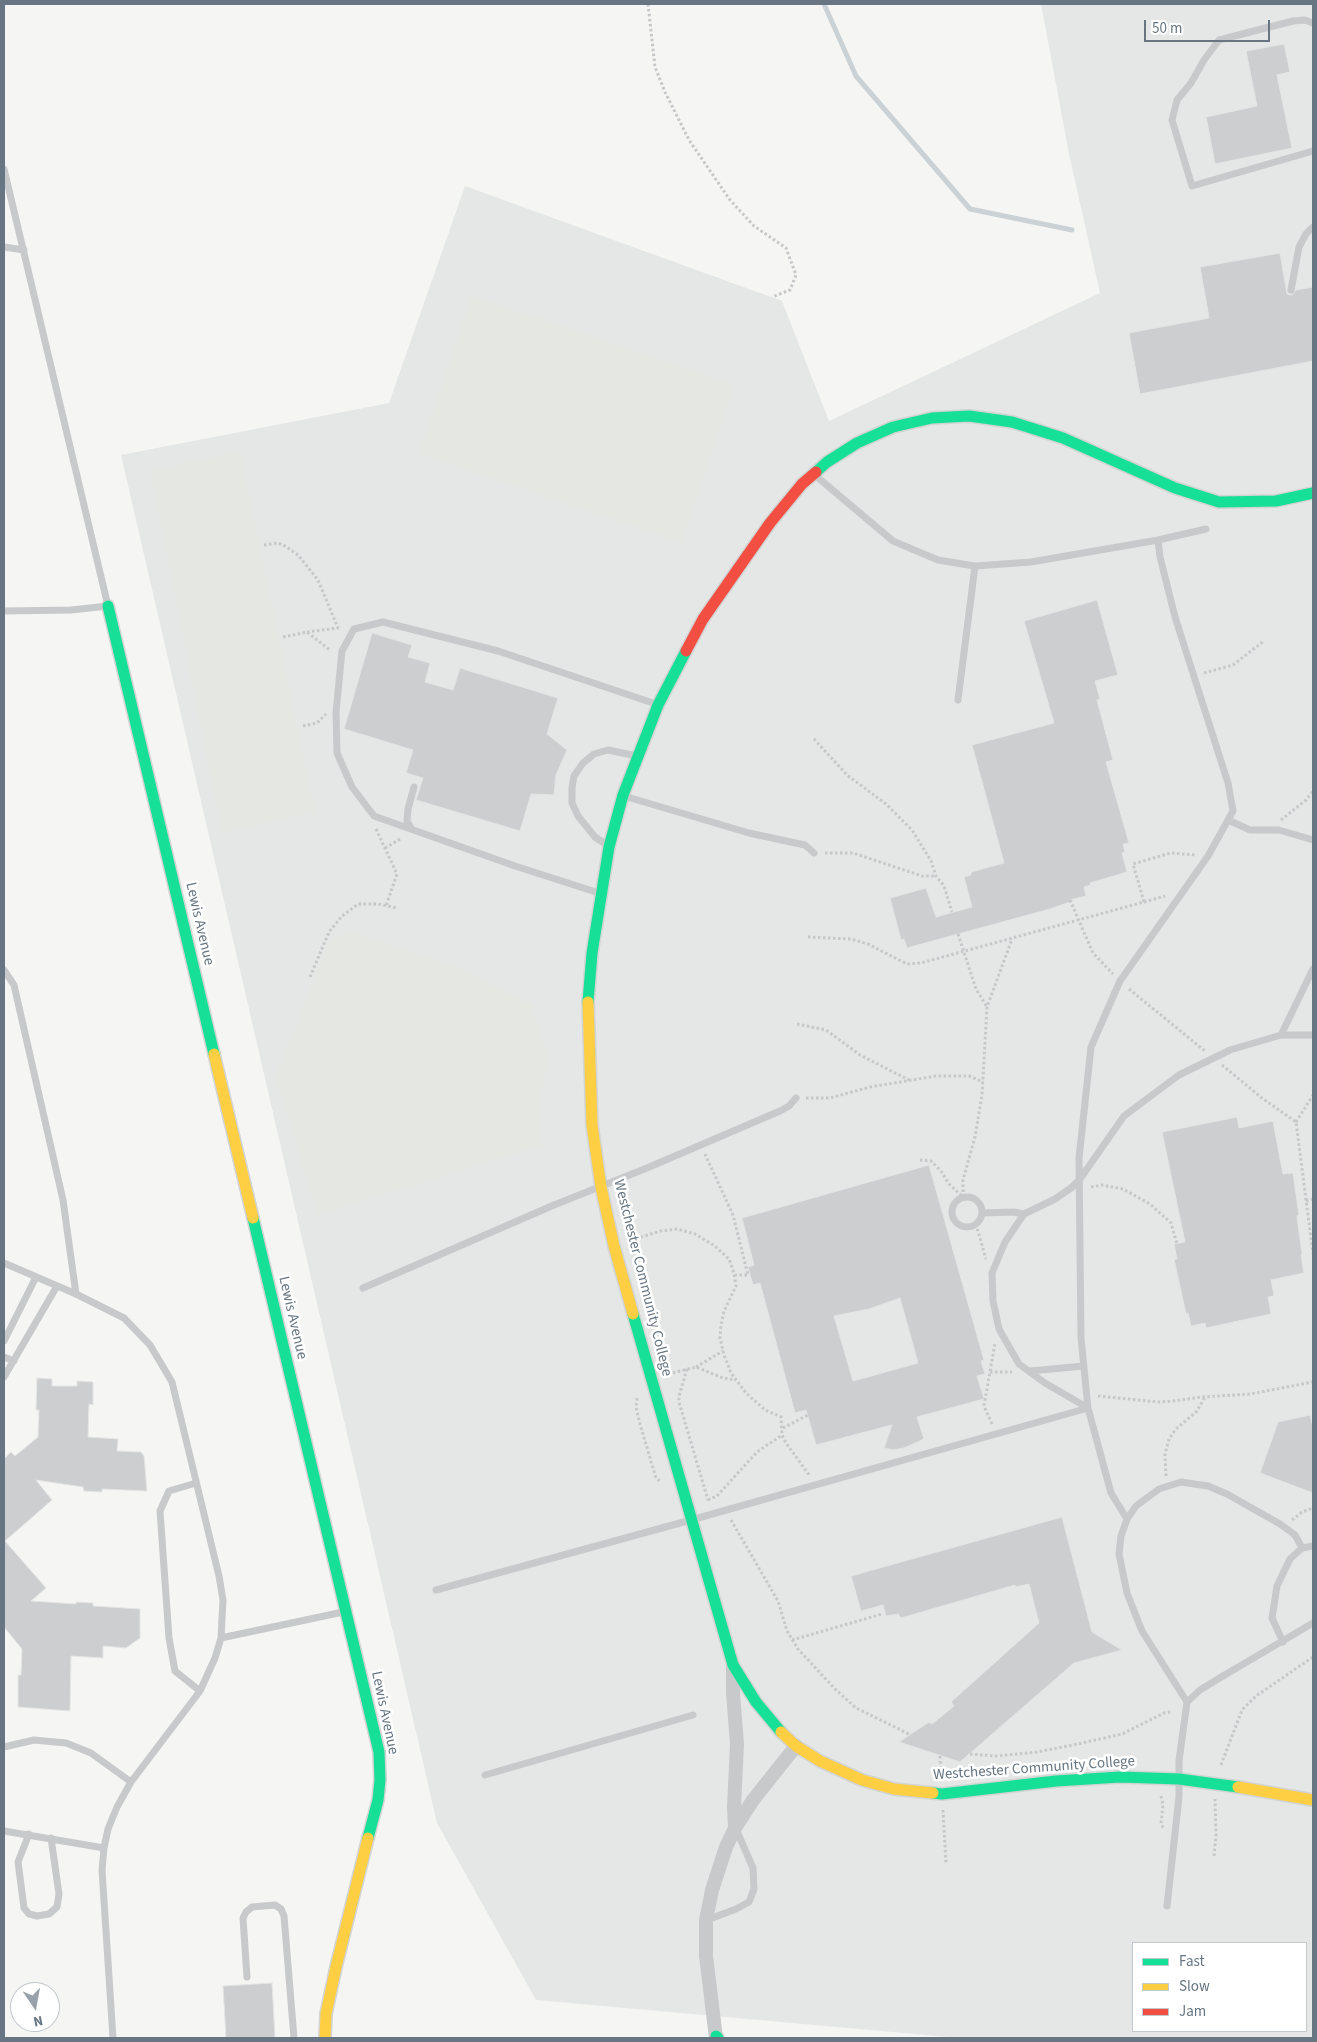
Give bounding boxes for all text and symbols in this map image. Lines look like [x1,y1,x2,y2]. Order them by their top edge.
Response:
scale bar [1147,10,1273,42]
text: 50 m [1152,18,1182,39]
street label: Lewis Avenue [181,881,217,967]
street label: Westchester Community College [609,1178,675,1378]
street label: Lewis Avenue [274,1275,310,1361]
street label: Lewis Avenue [366,1670,402,1756]
street label: Westchester Community College [933,1753,1135,1785]
legend [1132,1942,1307,2032]
text: Fast [1179,1951,1205,1972]
text: Slow [1179,1976,1210,1997]
north arrow [10,1982,60,2032]
text: Jam [1179,2001,1206,2022]
text: N [31,2010,45,2031]

